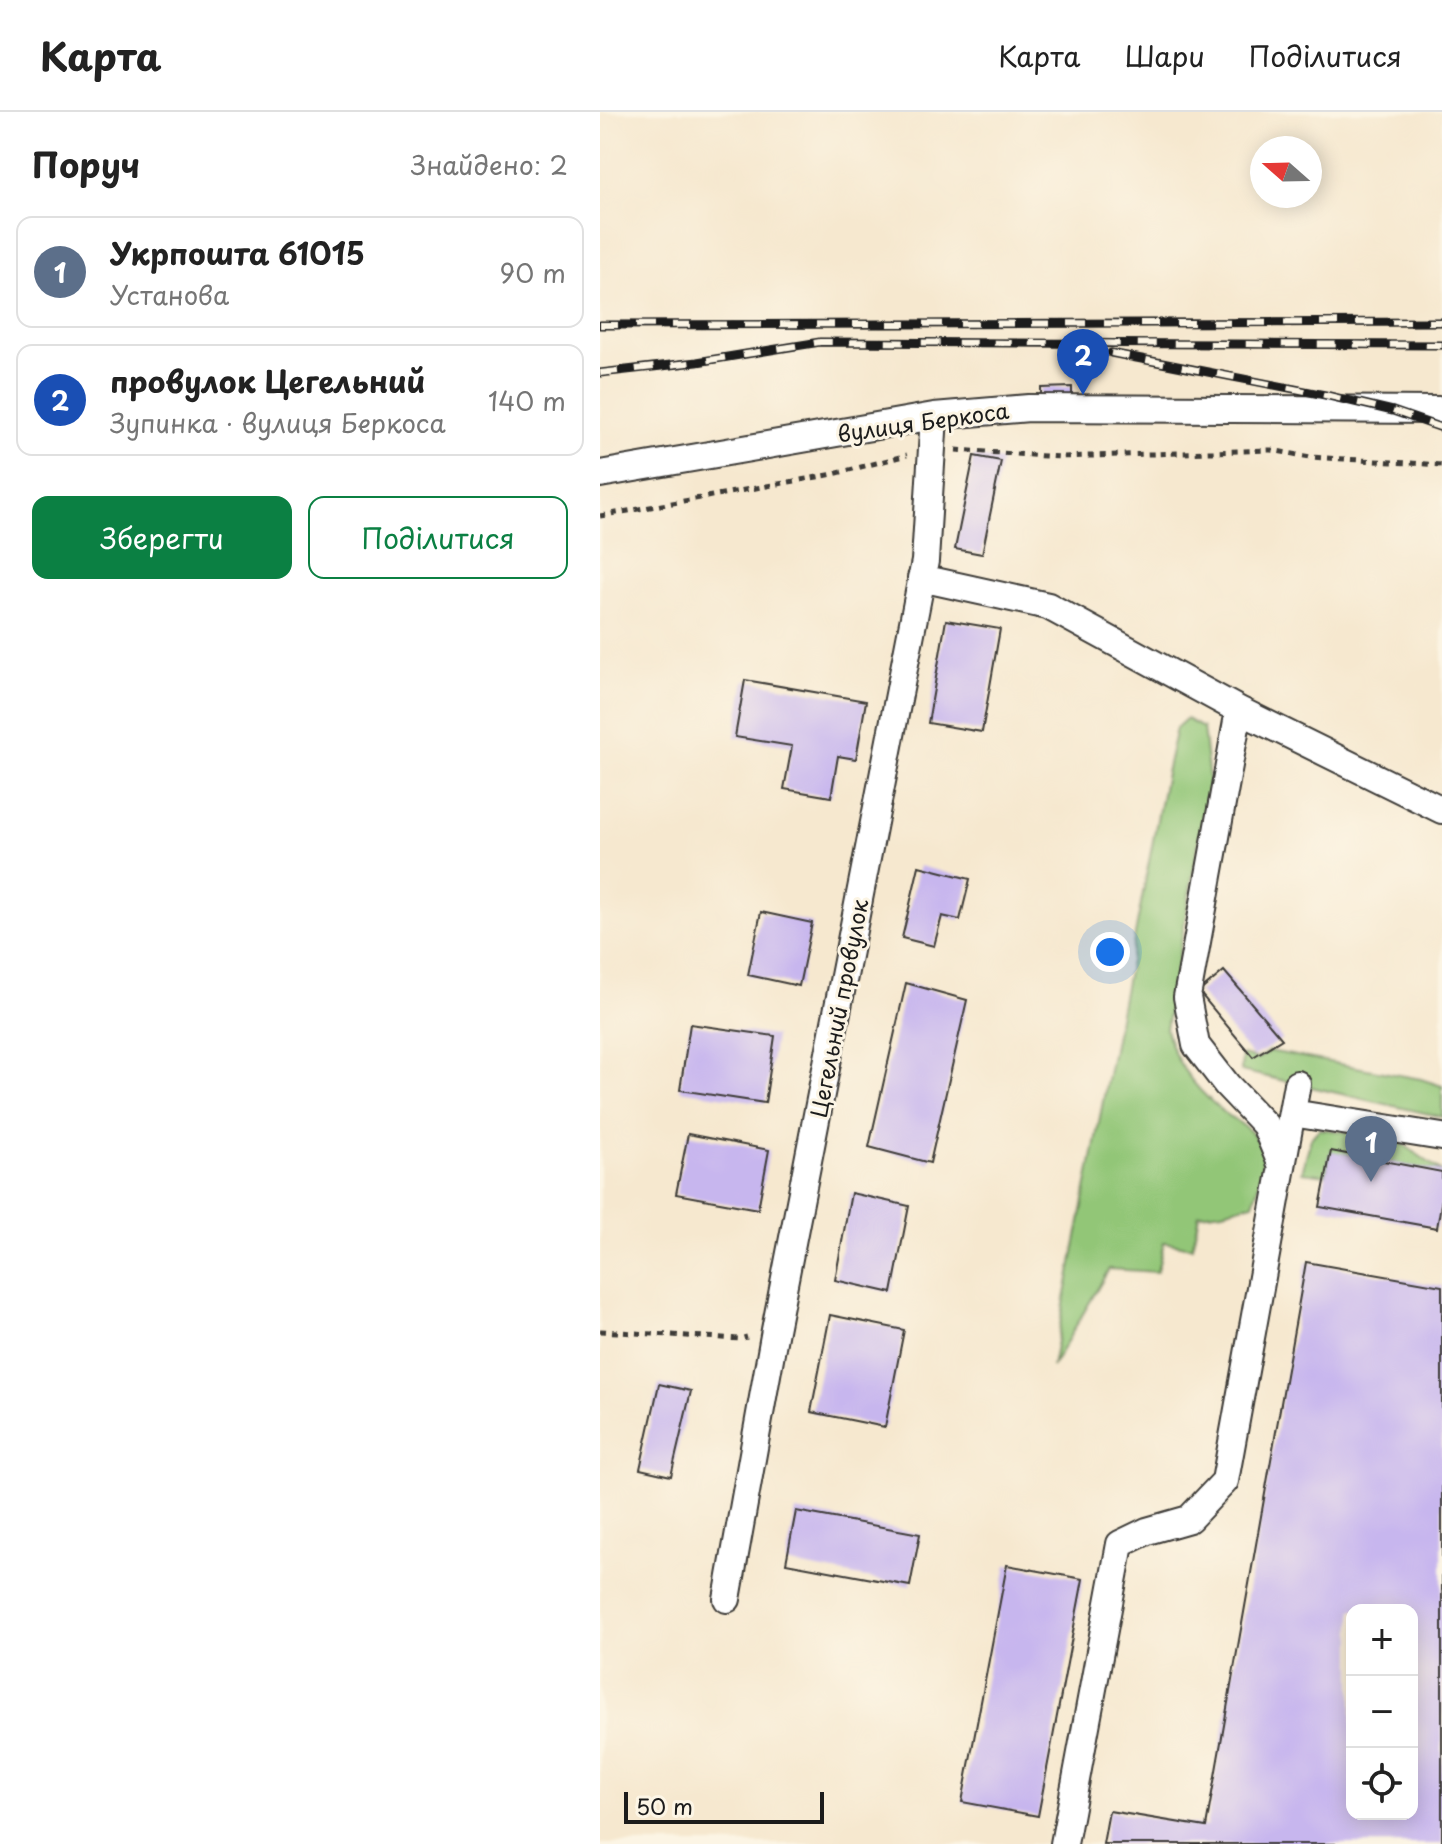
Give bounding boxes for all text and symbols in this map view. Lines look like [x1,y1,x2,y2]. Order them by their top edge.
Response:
text: Карта [40,27,162,84]
text: Карта [998,34,1080,77]
text: Шари [1124,34,1205,77]
text: Поділитися [1249,34,1402,77]
north arrow [1250,136,1322,208]
text: Поруч [32,138,140,190]
text: Знайдено: 2 [411,145,568,184]
text: Укрпошта 61015 [110,230,365,275]
text: 1 [54,253,66,292]
text: 90 m [499,253,566,292]
text: Установа [110,275,229,314]
pin: 2 [1057,329,1109,395]
text: провулок Цегельний [110,358,425,403]
text: 2 [51,381,69,420]
text: 140 m [488,381,566,420]
street label: вулиця Беркоса [835,393,1011,449]
text: Зупинка · вулиця Беркоса [110,403,446,442]
button: Зберегти [32,496,292,579]
button: Поділитися [308,496,568,579]
street label: Цегельний провулок [801,895,876,1120]
your location [1090,932,1130,972]
pin: 1 [1345,1116,1397,1182]
map controls [1346,1604,1418,1820]
button: + [1346,1604,1418,1676]
button: − [1346,1676,1418,1748]
button: locate [1346,1748,1418,1820]
scale bar [624,1788,824,1824]
text: 50 m [636,1789,693,1822]

